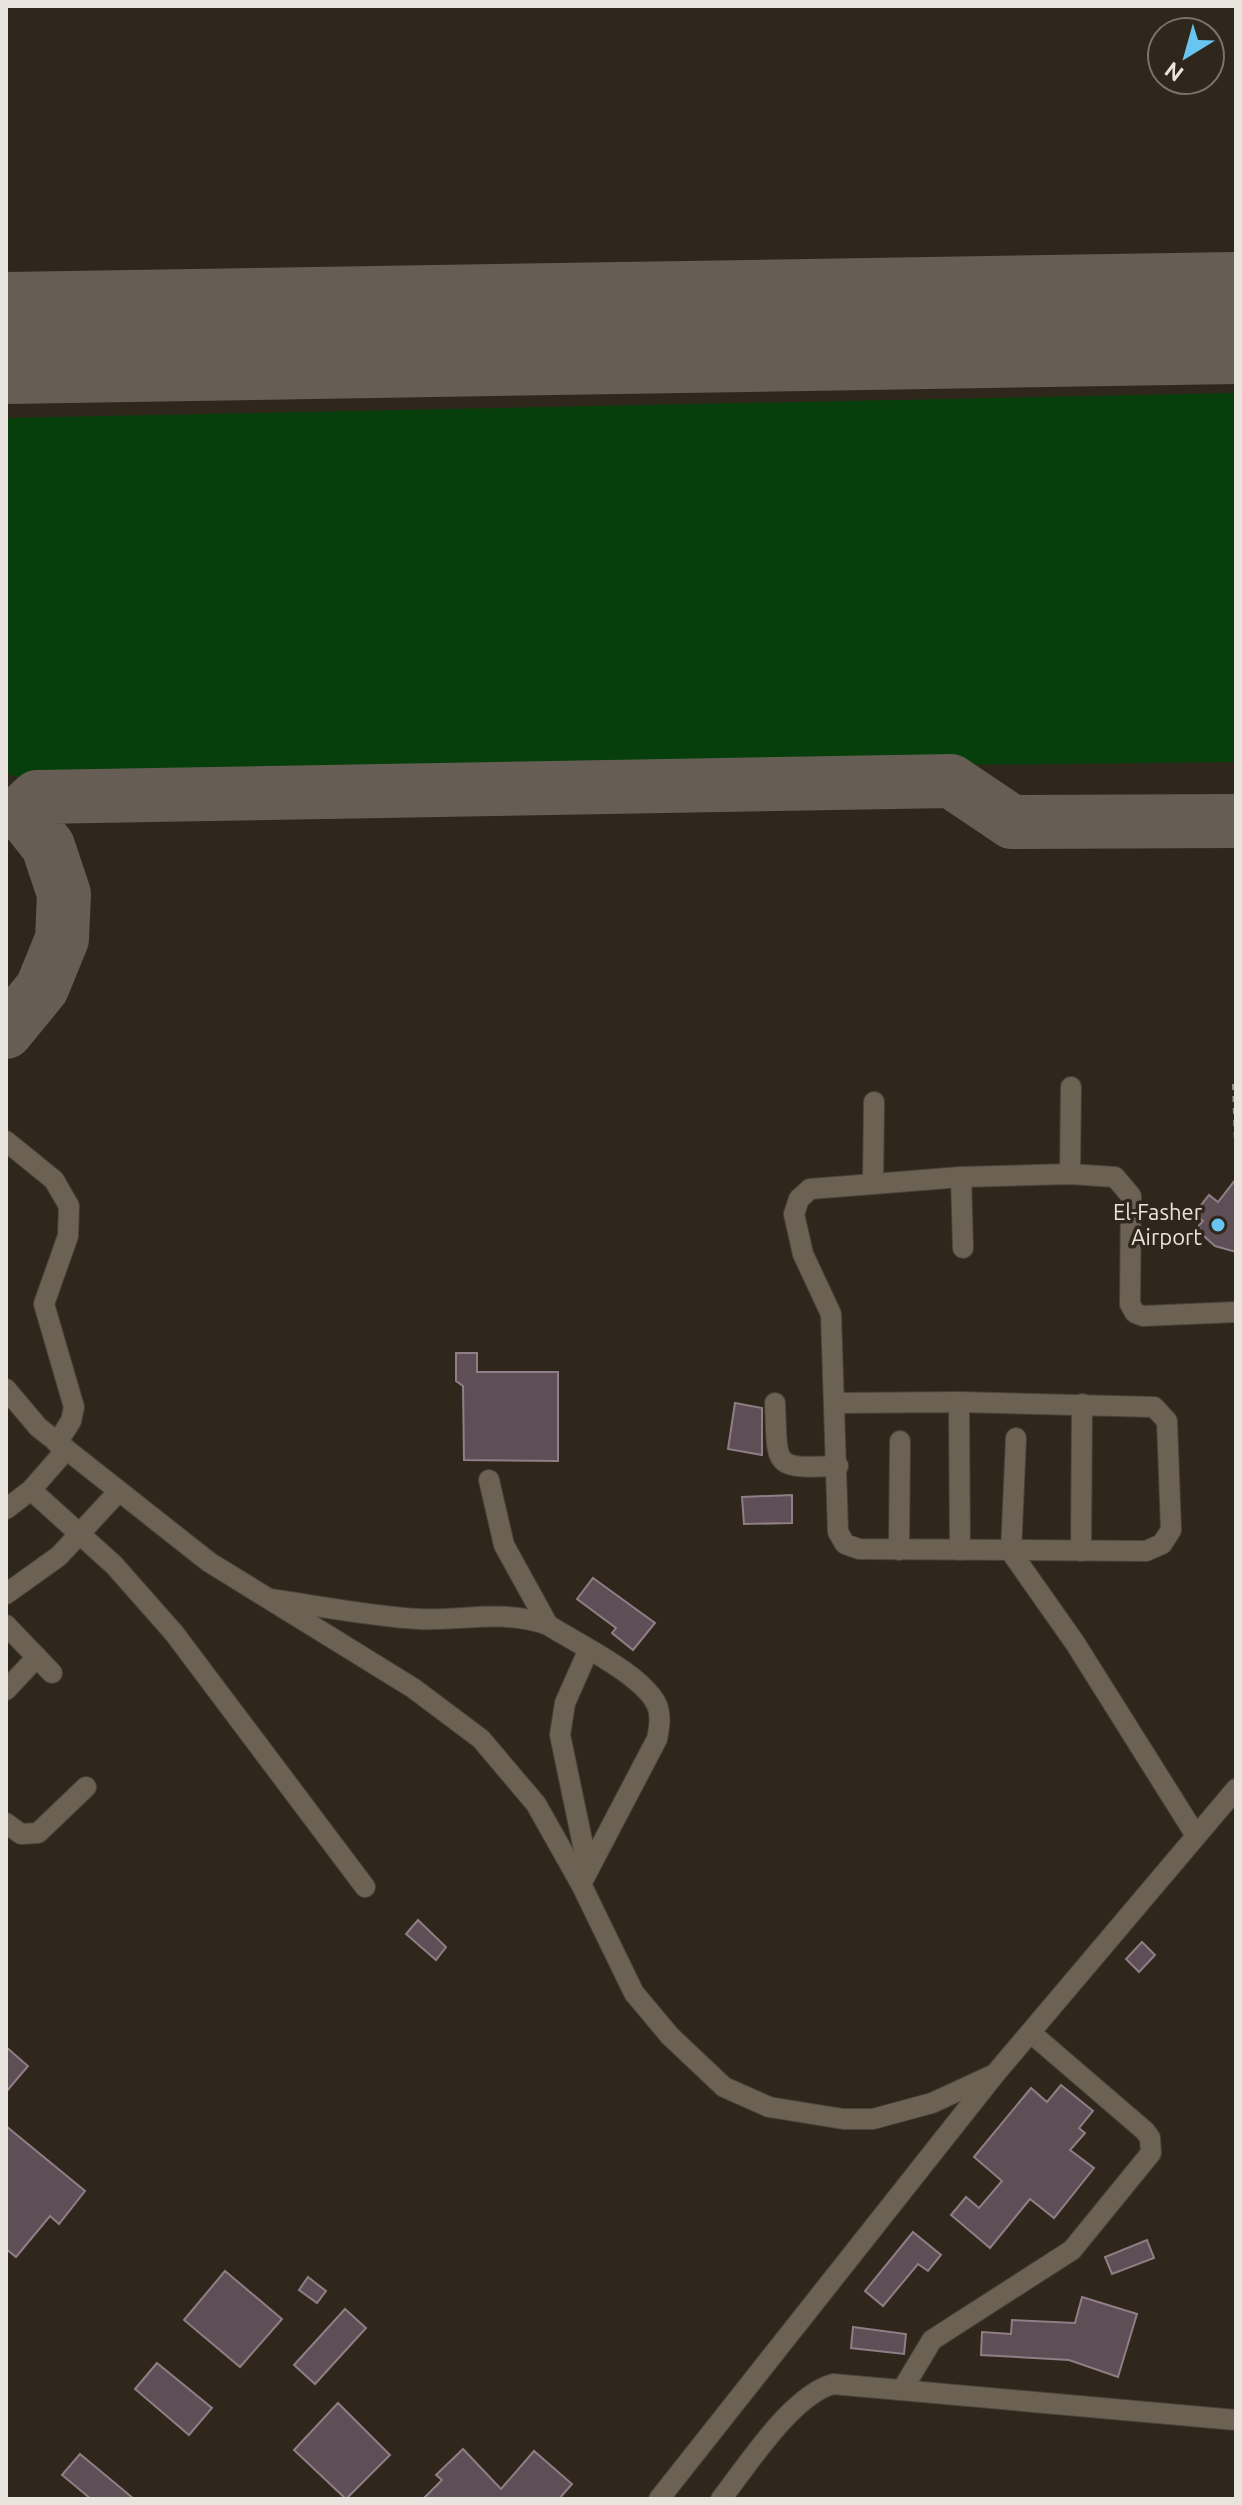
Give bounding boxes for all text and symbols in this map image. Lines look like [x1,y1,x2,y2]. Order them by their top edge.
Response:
north arrow [1146,16,1226,96]
text: N [1160,57,1188,87]
place label: El-Fasher Airport [1113,1199,1203,1249]
marker: El-Fasher Airport [1209,1216,1227,1234]

